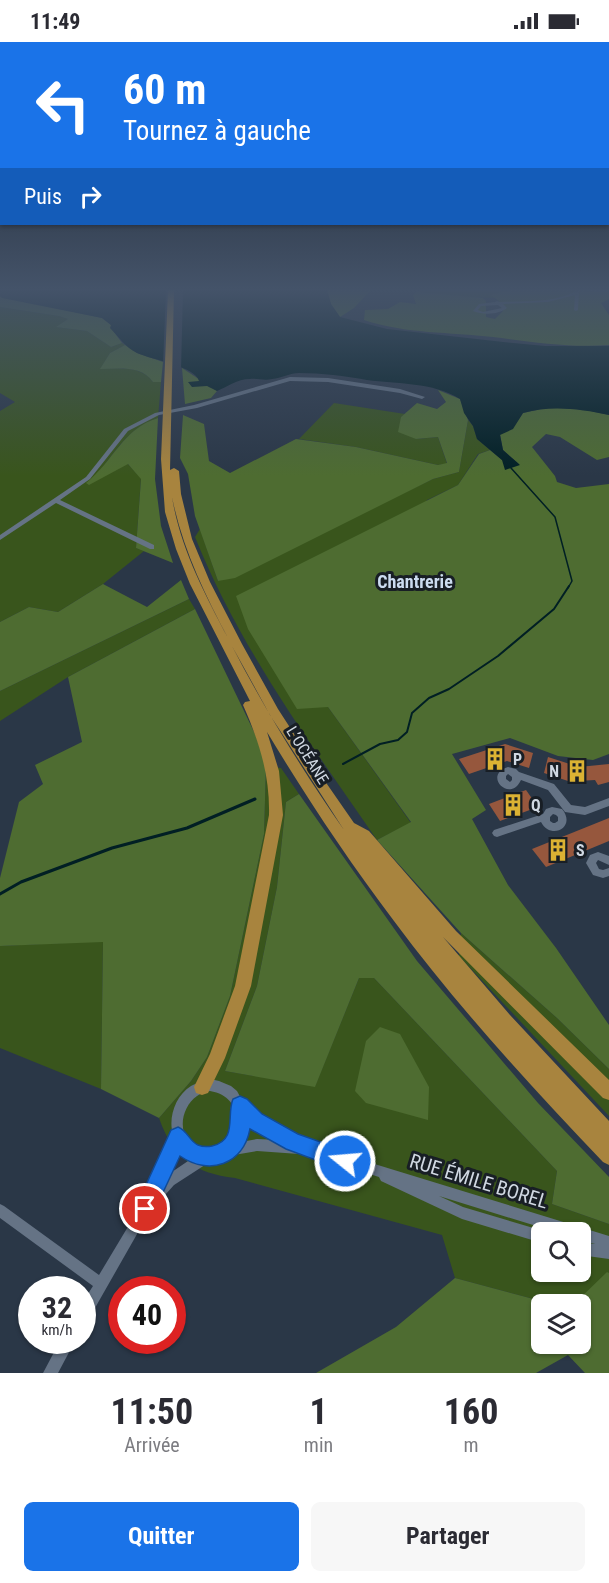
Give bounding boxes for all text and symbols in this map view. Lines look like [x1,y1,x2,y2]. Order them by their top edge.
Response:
text: 11:49 [30,9,81,34]
text: 60 m [123,65,206,114]
icon: left [24,66,102,144]
text: Tournez à gauche [123,115,311,147]
icon: right [74,180,107,213]
text: Puis [24,184,62,209]
district label: Chantrerie [377,571,453,592]
street label: L’OCÉANE [282,723,333,788]
building icon: P [482,746,508,772]
place label: P [513,750,522,769]
building icon: N [564,758,590,784]
place label: N [549,762,559,781]
building icon: Q [500,792,526,818]
place label: Q [531,796,541,815]
building icon: S [545,837,571,863]
place label: S [576,841,585,860]
position arrow [313,1129,377,1193]
street label: RUE ÉMILE BOREL [407,1149,551,1213]
pin [119,1183,170,1234]
icon: arrive [128,1192,161,1225]
map controls [531,1222,591,1354]
button: search [531,1222,591,1282]
speed limit sign: 40 [108,1276,186,1354]
text: 32 [42,1290,72,1325]
button: layers [531,1294,591,1354]
text: km/h [42,1321,72,1339]
text: 11:50 [111,1391,193,1433]
text: 1 [309,1391,328,1433]
text: 160 [444,1391,498,1433]
text: Arrivée [124,1433,180,1457]
text: min [304,1433,333,1457]
text: m [464,1433,479,1457]
button: Quitter [24,1502,299,1571]
button: Partager [311,1502,585,1571]

